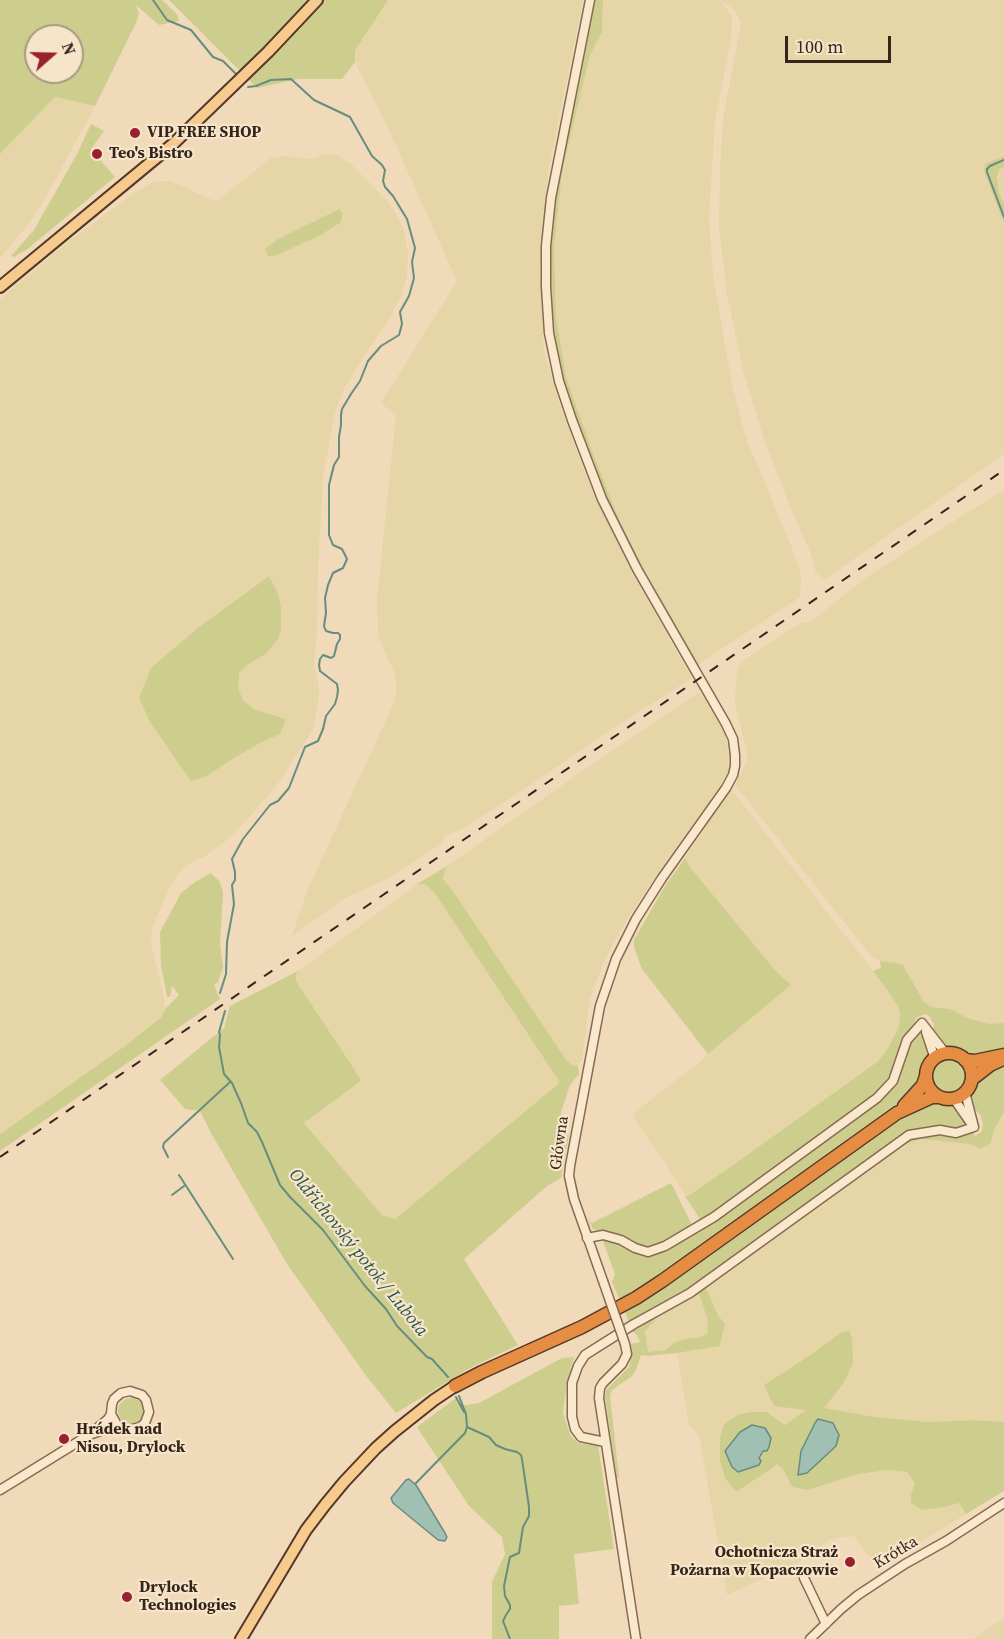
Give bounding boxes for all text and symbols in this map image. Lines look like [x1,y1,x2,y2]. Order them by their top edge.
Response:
north arrow [24,24,84,84]
scale bar [788,24,894,62]
text: 100 m [796,34,843,59]
text: N [57,39,81,58]
place label: VIP FREE SHOP [147,123,261,143]
marker: VIP FREE SHOP [128,126,142,140]
place label: Teo's Bistro [109,144,193,164]
marker: Teo's Bistro [90,147,104,161]
street label: Główna [547,1115,573,1171]
water label: Oldřichovský potok / Lubota [284,1165,432,1341]
place label: Hrádek nad Nisou, Drylock [76,1420,185,1458]
marker: Hrádek nad Nisou, Drylock [57,1432,71,1446]
street label: Krótka [870,1532,922,1574]
place label: Ochotnicza Straż Pożarna w Kopaczowie [670,1543,838,1581]
marker: Ochotnicza Straż Pożarna w Kopaczowie [843,1555,857,1569]
place label: Drylock Technologies [139,1578,236,1616]
marker: Drylock Technologies [120,1590,134,1604]

